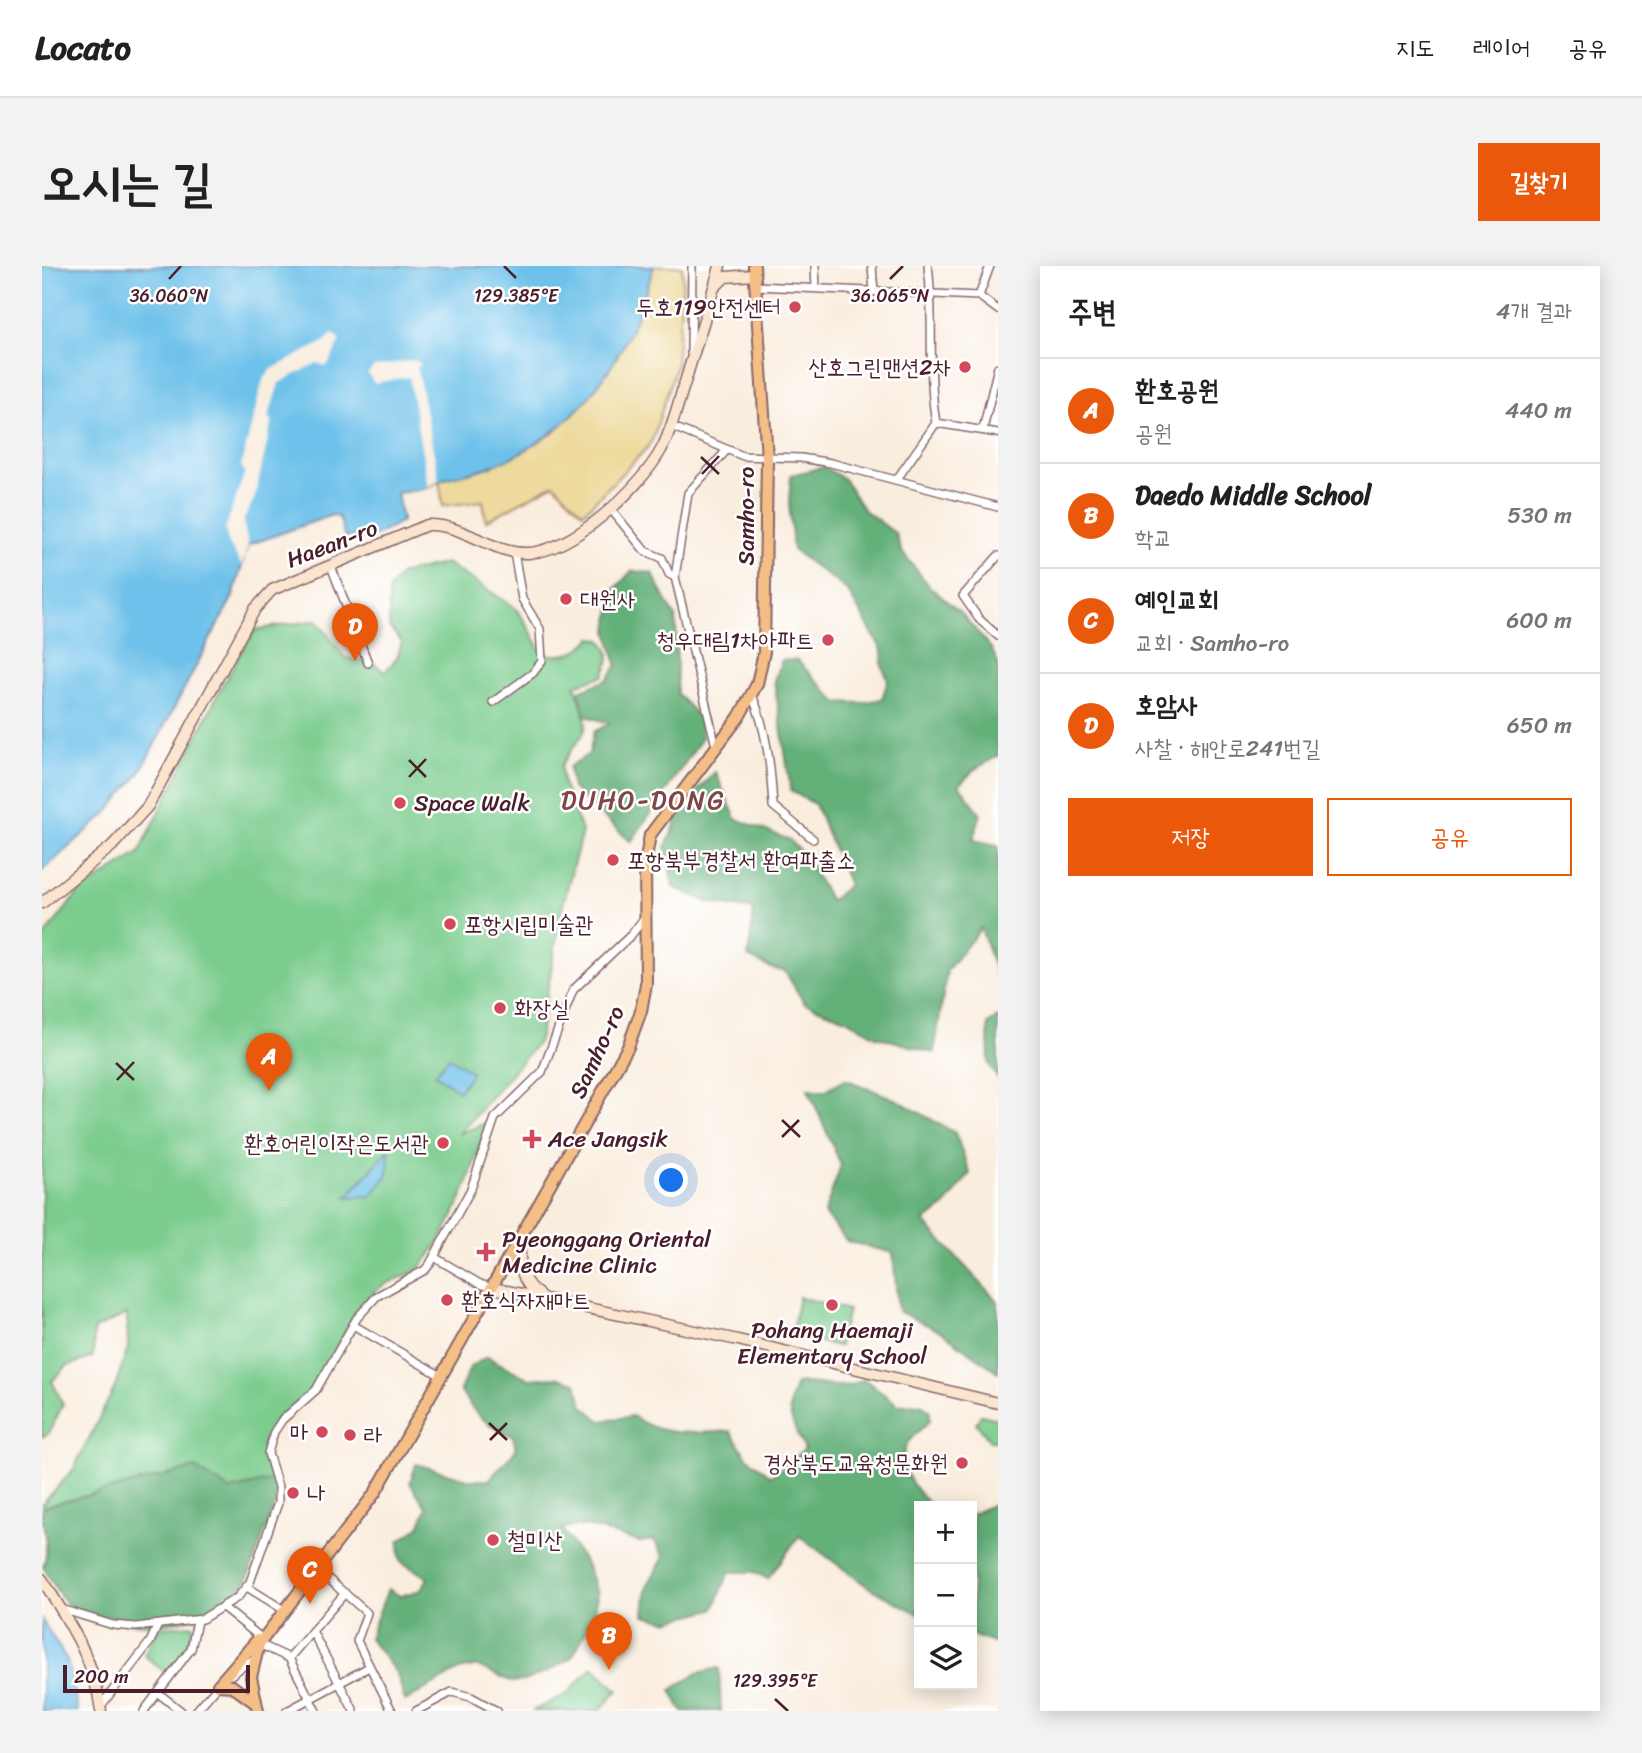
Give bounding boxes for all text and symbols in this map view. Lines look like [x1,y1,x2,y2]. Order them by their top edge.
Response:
text: Locato [35,19,131,77]
text: 지도 [1396,27,1434,69]
text: 레이어 [1472,27,1530,69]
text: 공유 [1568,27,1607,69]
text: 오시는 길 [42,139,212,226]
button: 길찾기 [1478,143,1600,221]
text: 36.060°N [130,280,209,312]
text: 129.385°E [474,280,559,312]
text: 36.065°N [851,280,930,312]
text: 주변 [1068,285,1116,339]
place label: 두호119안전센터 [636,287,781,328]
text: 4개 결과 [1496,291,1572,332]
marker: 두호119안전센터 [787,299,803,315]
place label: 산호그린맨션2차 [808,347,951,388]
marker: 산호그린맨션2차 [957,359,973,375]
text: 환호공원 [1135,367,1219,413]
text: A [1083,390,1099,431]
text: 440 m [1505,390,1572,431]
text: 공원 [1135,413,1172,454]
street label: Samho-ro [726,467,767,565]
text: Daedo Middle School [1135,472,1371,518]
text: B [1084,495,1098,536]
text: 530 m [1507,495,1572,536]
street label: Haean-ro [280,508,384,580]
text: 학교 [1135,518,1172,559]
text: 예인교회 [1135,577,1219,623]
place label: 대원사 [580,579,636,620]
marker: 대원사 [558,591,574,607]
text: C [1084,600,1098,641]
text: 600 m [1506,600,1572,641]
pin: D [332,603,378,661]
place label: 청우대림1차아파트 [656,620,814,661]
text: 교회 · Samho-ro [1135,623,1289,664]
marker: 청우대림1차아파트 [820,632,836,648]
text: 호암사 [1135,682,1198,728]
text: D [1084,705,1098,746]
text: 650 m [1507,705,1572,746]
text: 사찰 · 해안로241번길 [1135,728,1320,769]
district label: DUHO-DONG [561,777,725,823]
place label: Space Walk [414,783,531,824]
marker: Space Walk [392,795,408,811]
button: 저장 [1068,798,1313,876]
button: 공유 [1327,798,1572,876]
place label: 포항북부경찰서 환여파출소 [627,840,855,881]
marker: 포항북부경찰서 환여파출소 [605,852,621,868]
place label: 포항시립미술관 [464,904,594,945]
marker: 포항시립미술관 [442,916,458,932]
place label: 화장실 [514,988,570,1029]
street label: Samho-ro [558,999,636,1105]
marker: 화장실 [492,1000,508,1016]
pin: A [246,1033,292,1091]
place label: Ace Jangsik [547,1119,668,1160]
place label: 환호어린이작은도서관 [244,1123,429,1164]
marker: Ace Jangsik [522,1129,542,1149]
marker: 환호어린이작은도서관 [435,1135,451,1151]
your location [654,1163,688,1197]
place label: Pyeonggang Oriental Medicine Clinic [502,1219,711,1286]
marker: Pyeonggang Oriental Medicine Clinic [476,1242,496,1262]
place label: 환호식자재마트 [461,1280,591,1321]
marker: 환호식자재마트 [439,1292,455,1308]
marker: Pohang Haemaji Elementary School [824,1297,840,1313]
place label: Pohang Haemaji Elementary School [737,1310,927,1377]
place label: 마 [289,1412,308,1453]
place label: 라 [364,1415,383,1456]
marker: 마 [314,1424,330,1440]
marker: 라 [342,1427,358,1443]
place label: 경상북도교육청문화원 [763,1443,948,1484]
marker: 경상북도교육청문화원 [954,1455,970,1471]
place label: 나 [307,1473,326,1514]
marker: 나 [285,1485,301,1501]
map controls [914,1501,977,1690]
button: + [914,1501,977,1564]
place label: 철미산 [507,1520,563,1561]
marker: 철미산 [485,1532,501,1548]
pin: C [287,1546,333,1604]
button: − [914,1564,977,1627]
pin: B [586,1612,632,1670]
button: layers [914,1627,977,1690]
text: 200 m [74,1660,129,1693]
scale bar [63,1662,250,1694]
text: 129.395°E [733,1665,818,1697]

